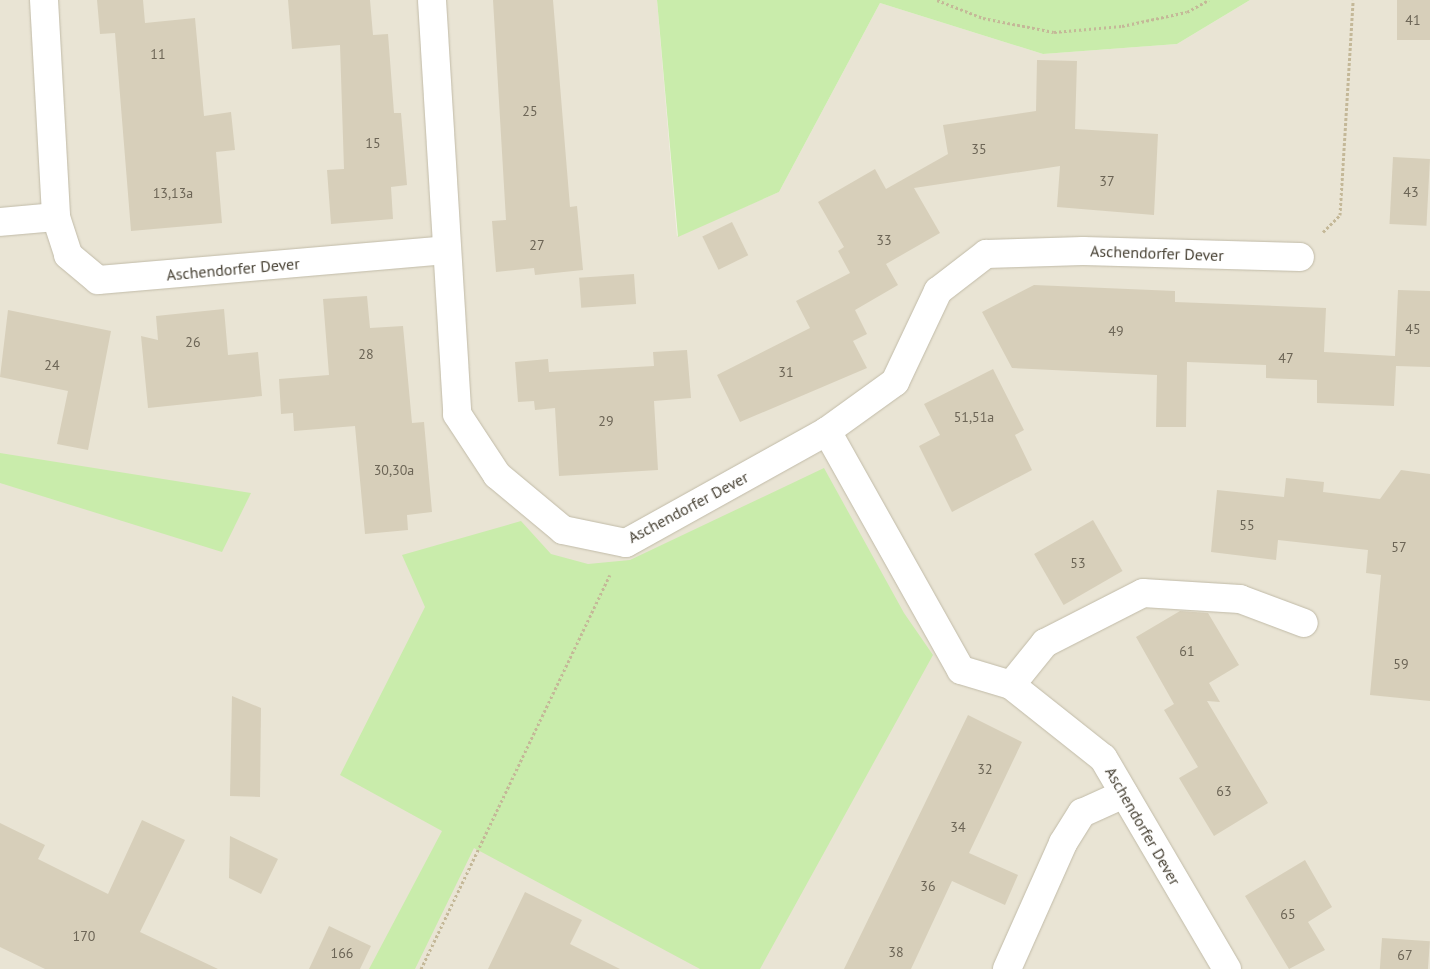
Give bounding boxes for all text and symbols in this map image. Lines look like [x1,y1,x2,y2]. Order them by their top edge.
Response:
house number: 41 [1405,12,1421,28]
house number: 11 [150,46,166,62]
house number: 25 [522,103,538,119]
house number: 15 [365,135,381,151]
house number: 35 [971,141,987,157]
house number: 37 [1099,173,1115,189]
house number: 43 [1403,184,1419,200]
house number: 13,13a [153,185,193,201]
house number: 33 [876,232,892,248]
house number: 27 [529,237,545,253]
street label: Aschendorfer Dever [1090,241,1224,265]
street label: Aschendorfer Dever [166,254,300,284]
house number: 45 [1405,321,1421,337]
house number: 49 [1108,323,1124,339]
house number: 26 [185,334,201,350]
house number: 28 [358,346,374,362]
house number: 47 [1278,350,1294,366]
house number: 24 [44,357,60,373]
house number: 31 [778,364,794,380]
house number: 51,51a [954,409,994,425]
house number: 29 [598,413,614,429]
house number: 30,30a [374,462,414,478]
street label: Aschendorfer Dever [624,467,752,547]
house number: 55 [1239,517,1255,533]
house number: 57 [1391,539,1407,555]
house number: 53 [1070,555,1086,571]
house number: 61 [1179,643,1195,659]
house number: 59 [1393,656,1409,672]
house number: 32 [977,761,993,777]
street label: Aschendorfer Dever [1101,763,1185,889]
house number: 63 [1216,783,1232,799]
house number: 34 [950,819,966,835]
house number: 36 [920,878,936,894]
house number: 65 [1280,906,1296,922]
house number: 170 [73,928,95,944]
house number: 38 [888,944,904,960]
house number: 166 [331,945,353,961]
house number: 67 [1397,947,1413,963]

